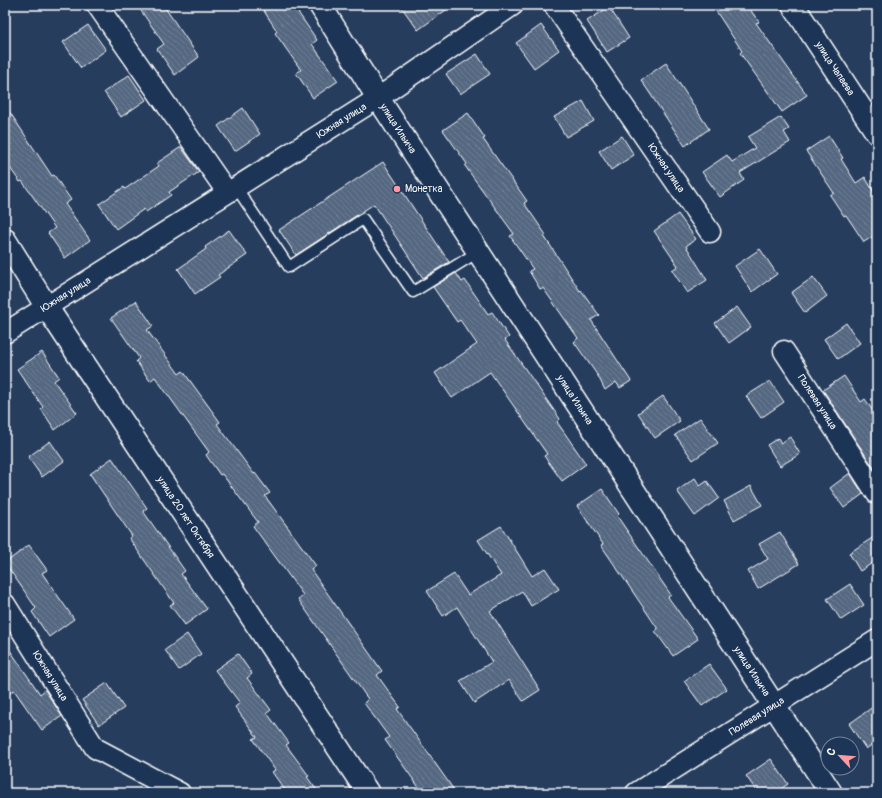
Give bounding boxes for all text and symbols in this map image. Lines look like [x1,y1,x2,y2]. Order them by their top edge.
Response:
street label: улица Чапаева [812,38,857,98]
street label: улица Ильича [377,100,419,156]
street label: Южная улица [315,101,369,141]
street label: Южная улица [645,142,687,195]
place label: Монетка [405,183,443,195]
marker: Монетка [392,184,402,194]
street label: Южная улица [39,274,93,315]
street label: улица Ильича [554,372,596,427]
street label: Полевая улица [795,372,840,432]
street label: улица 20 лет Октября [154,473,217,561]
street label: улица Ильича [731,643,773,699]
street label: Южная улица [30,649,70,704]
street label: Полевая улица [727,694,787,738]
north arrow [820,736,860,776]
text: С [824,746,839,758]

